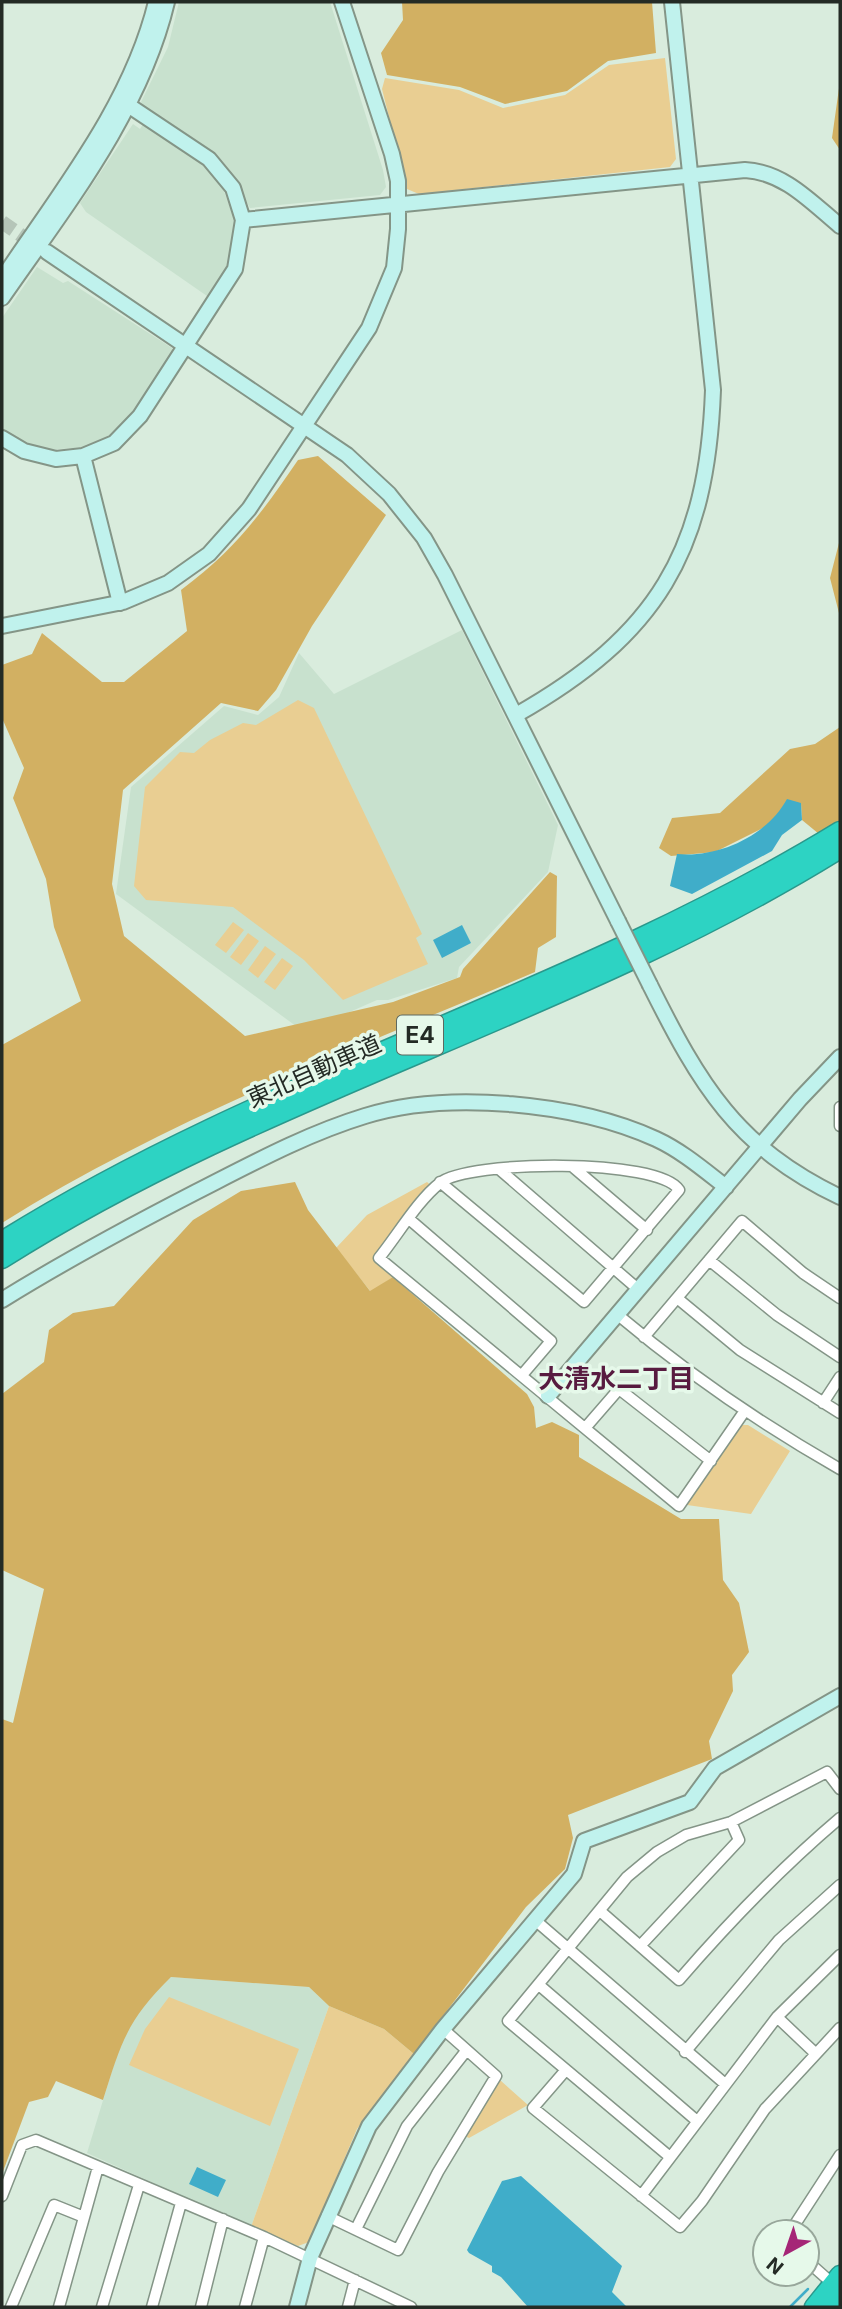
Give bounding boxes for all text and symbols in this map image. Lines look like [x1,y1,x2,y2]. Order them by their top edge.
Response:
road number: E4 [397,1016,443,1054]
street label: 東北自動車道 [242,1028,386,1114]
district label: 大清水二丁目 [538,1363,694,1394]
north arrow [751,2218,821,2288]
text: N [762,2252,788,2279]

